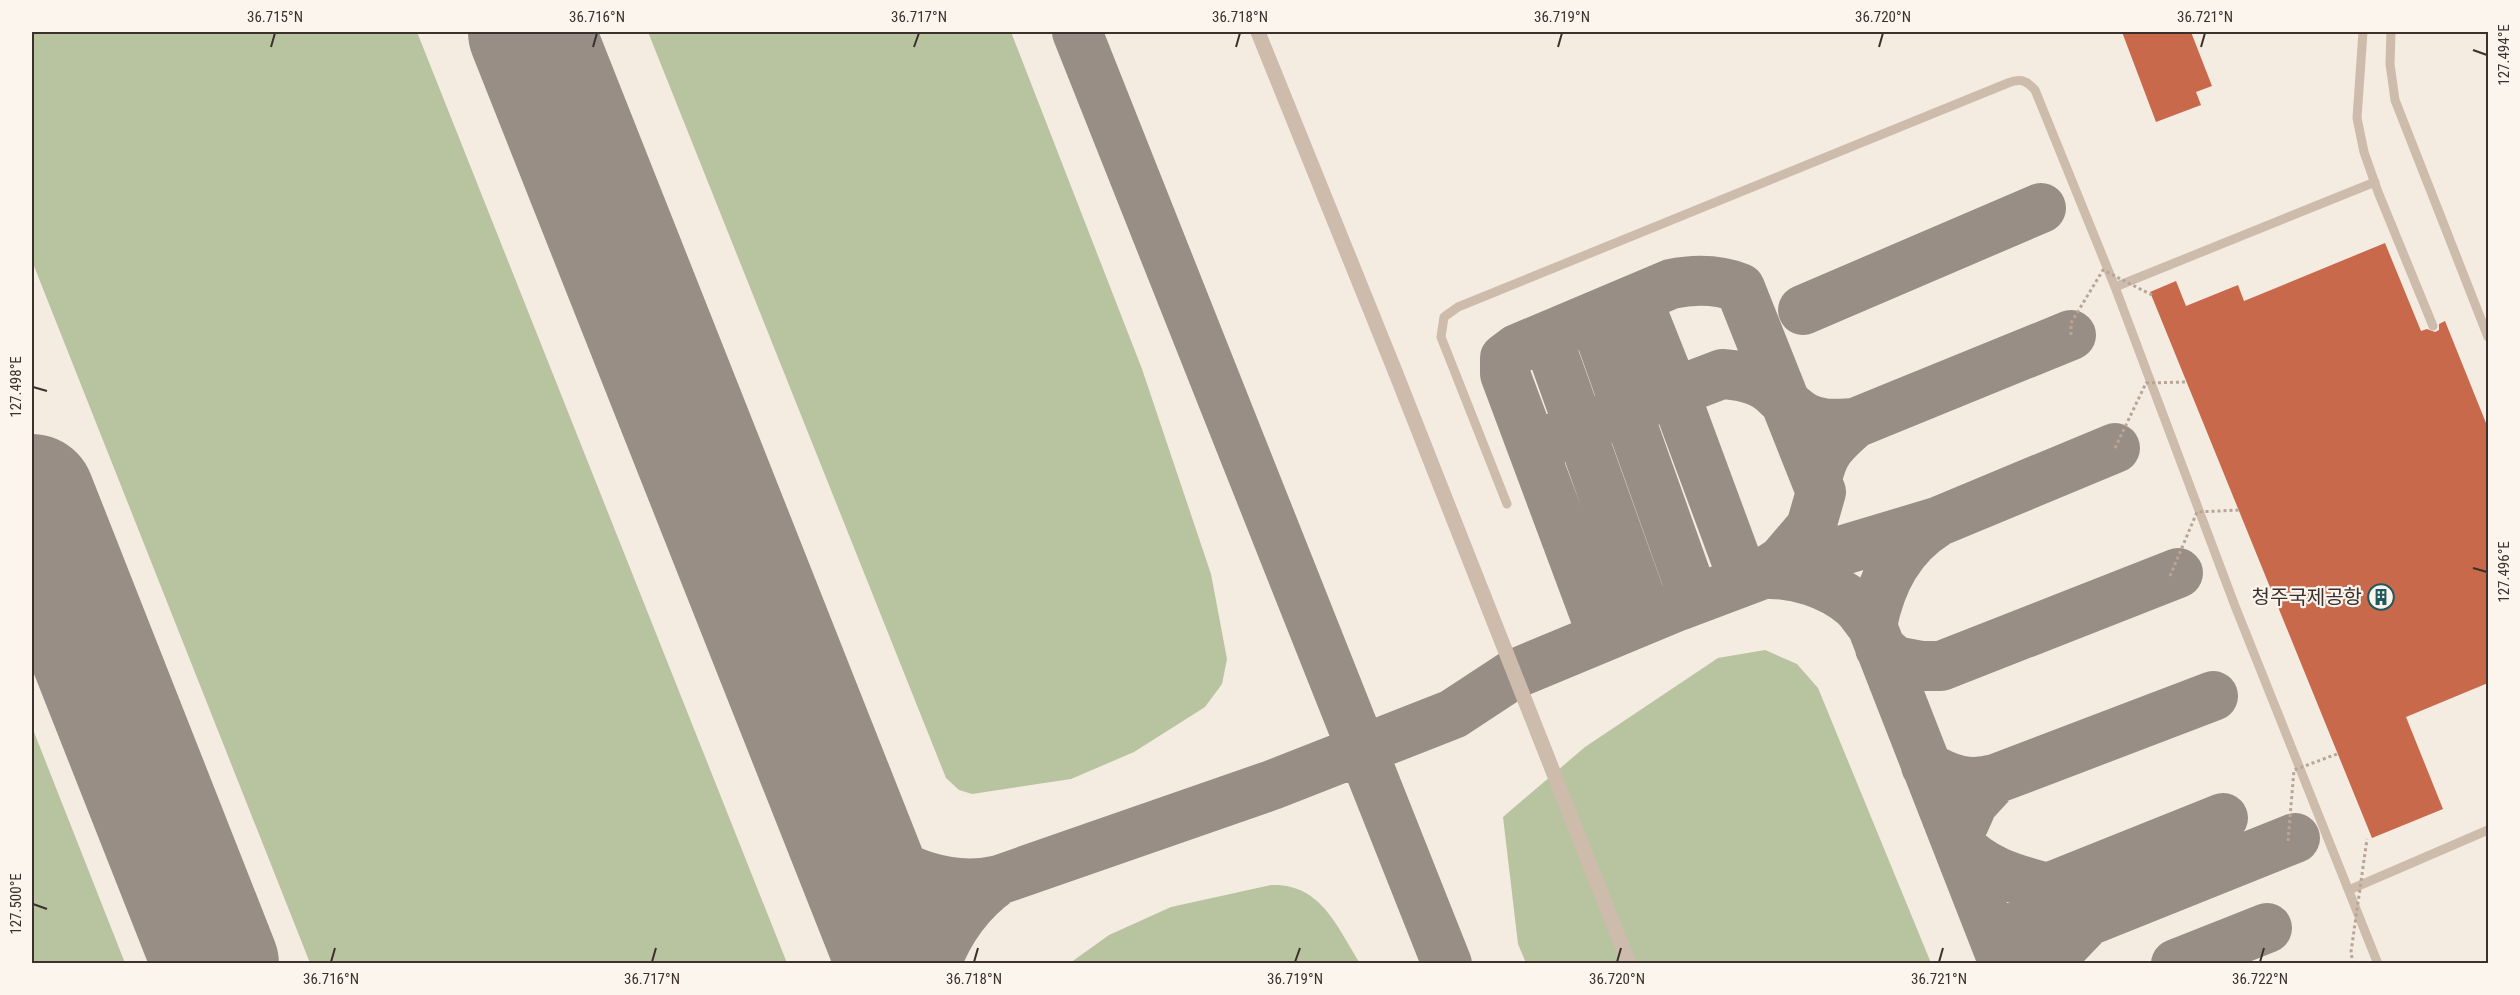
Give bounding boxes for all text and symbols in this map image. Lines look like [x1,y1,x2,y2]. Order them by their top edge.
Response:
text: 36.715°N [247,8,303,26]
text: 36.716°N [569,8,625,26]
text: 36.717°N [891,8,947,26]
text: 36.718°N [1212,8,1268,26]
text: 36.719°N [1534,8,1590,26]
text: 36.720°N [1855,8,1911,26]
text: 36.721°N [2177,8,2233,26]
text: 127.494°E [2495,24,2513,86]
text: 127.498°E [7,356,25,418]
text: 127.496°E [2495,541,2513,603]
building icon: 청주국제공항 [2366,582,2396,612]
place label: 청주국제공항 [2252,585,2362,609]
text: 127.500°E [7,873,25,935]
text: 36.716°N [303,970,359,988]
text: 36.717°N [624,970,680,988]
text: 36.718°N [946,970,1002,988]
text: 36.719°N [1267,970,1323,988]
text: 36.720°N [1589,970,1645,988]
text: 36.721°N [1911,970,1967,988]
text: 36.722°N [2232,970,2288,988]

